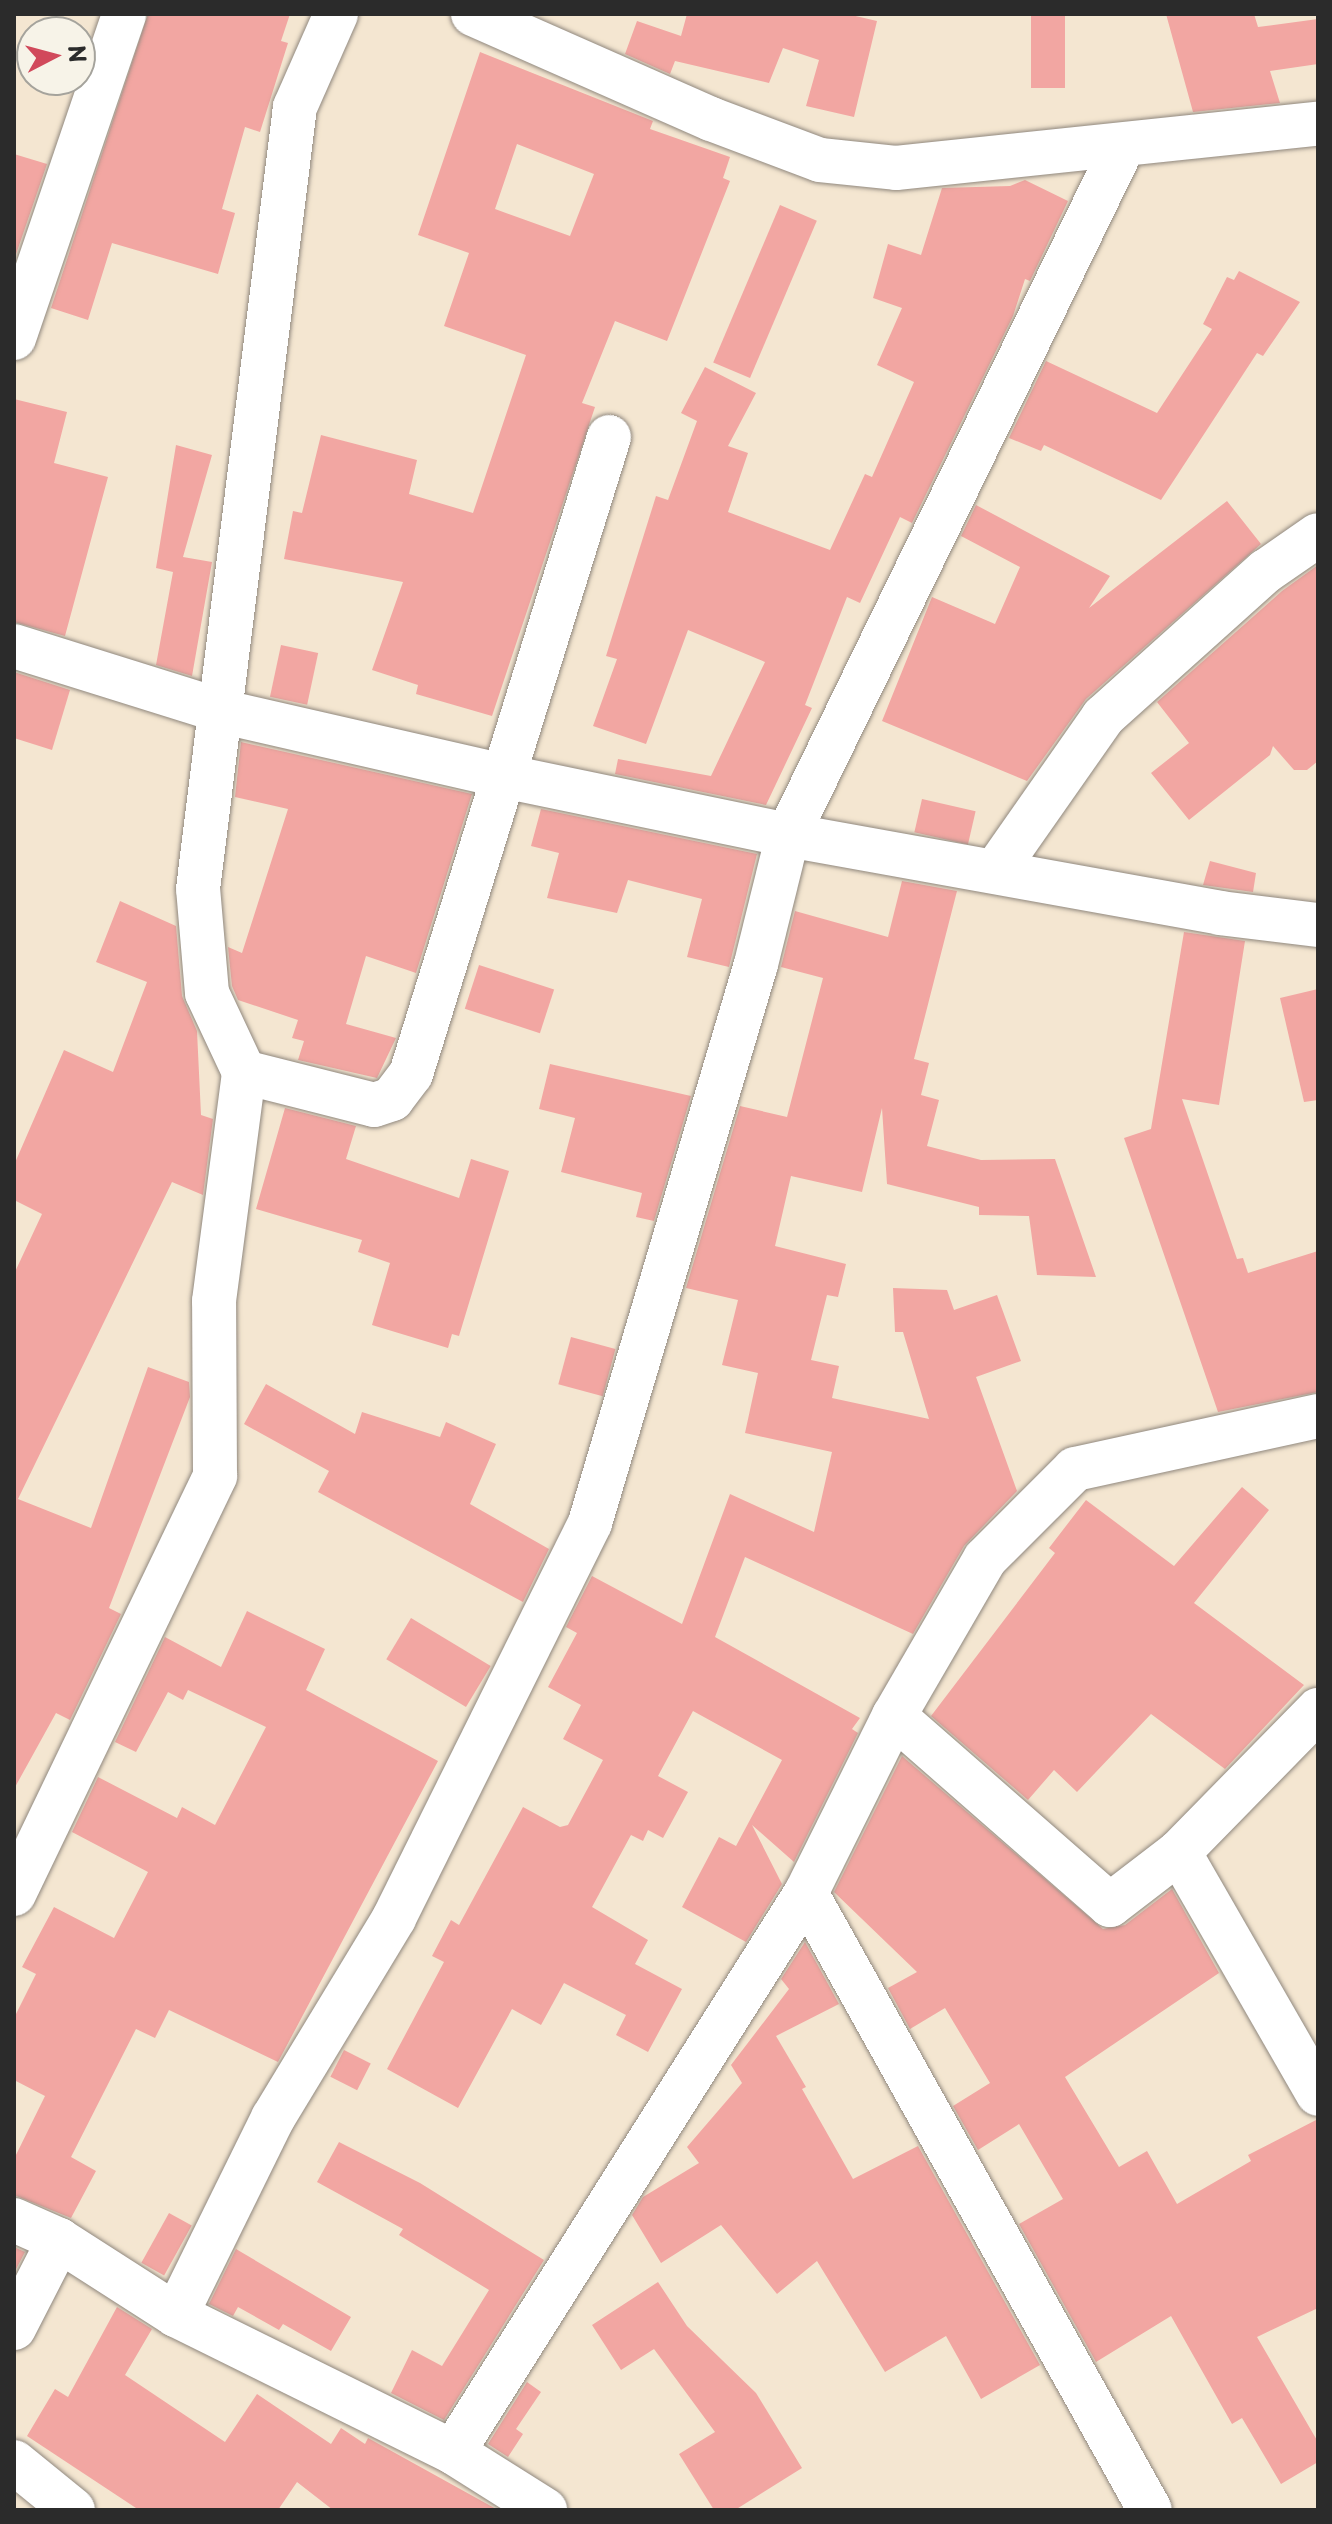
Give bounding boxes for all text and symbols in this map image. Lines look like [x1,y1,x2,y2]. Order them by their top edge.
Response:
north arrow [16,16,96,96]
text: N [61,43,96,64]

